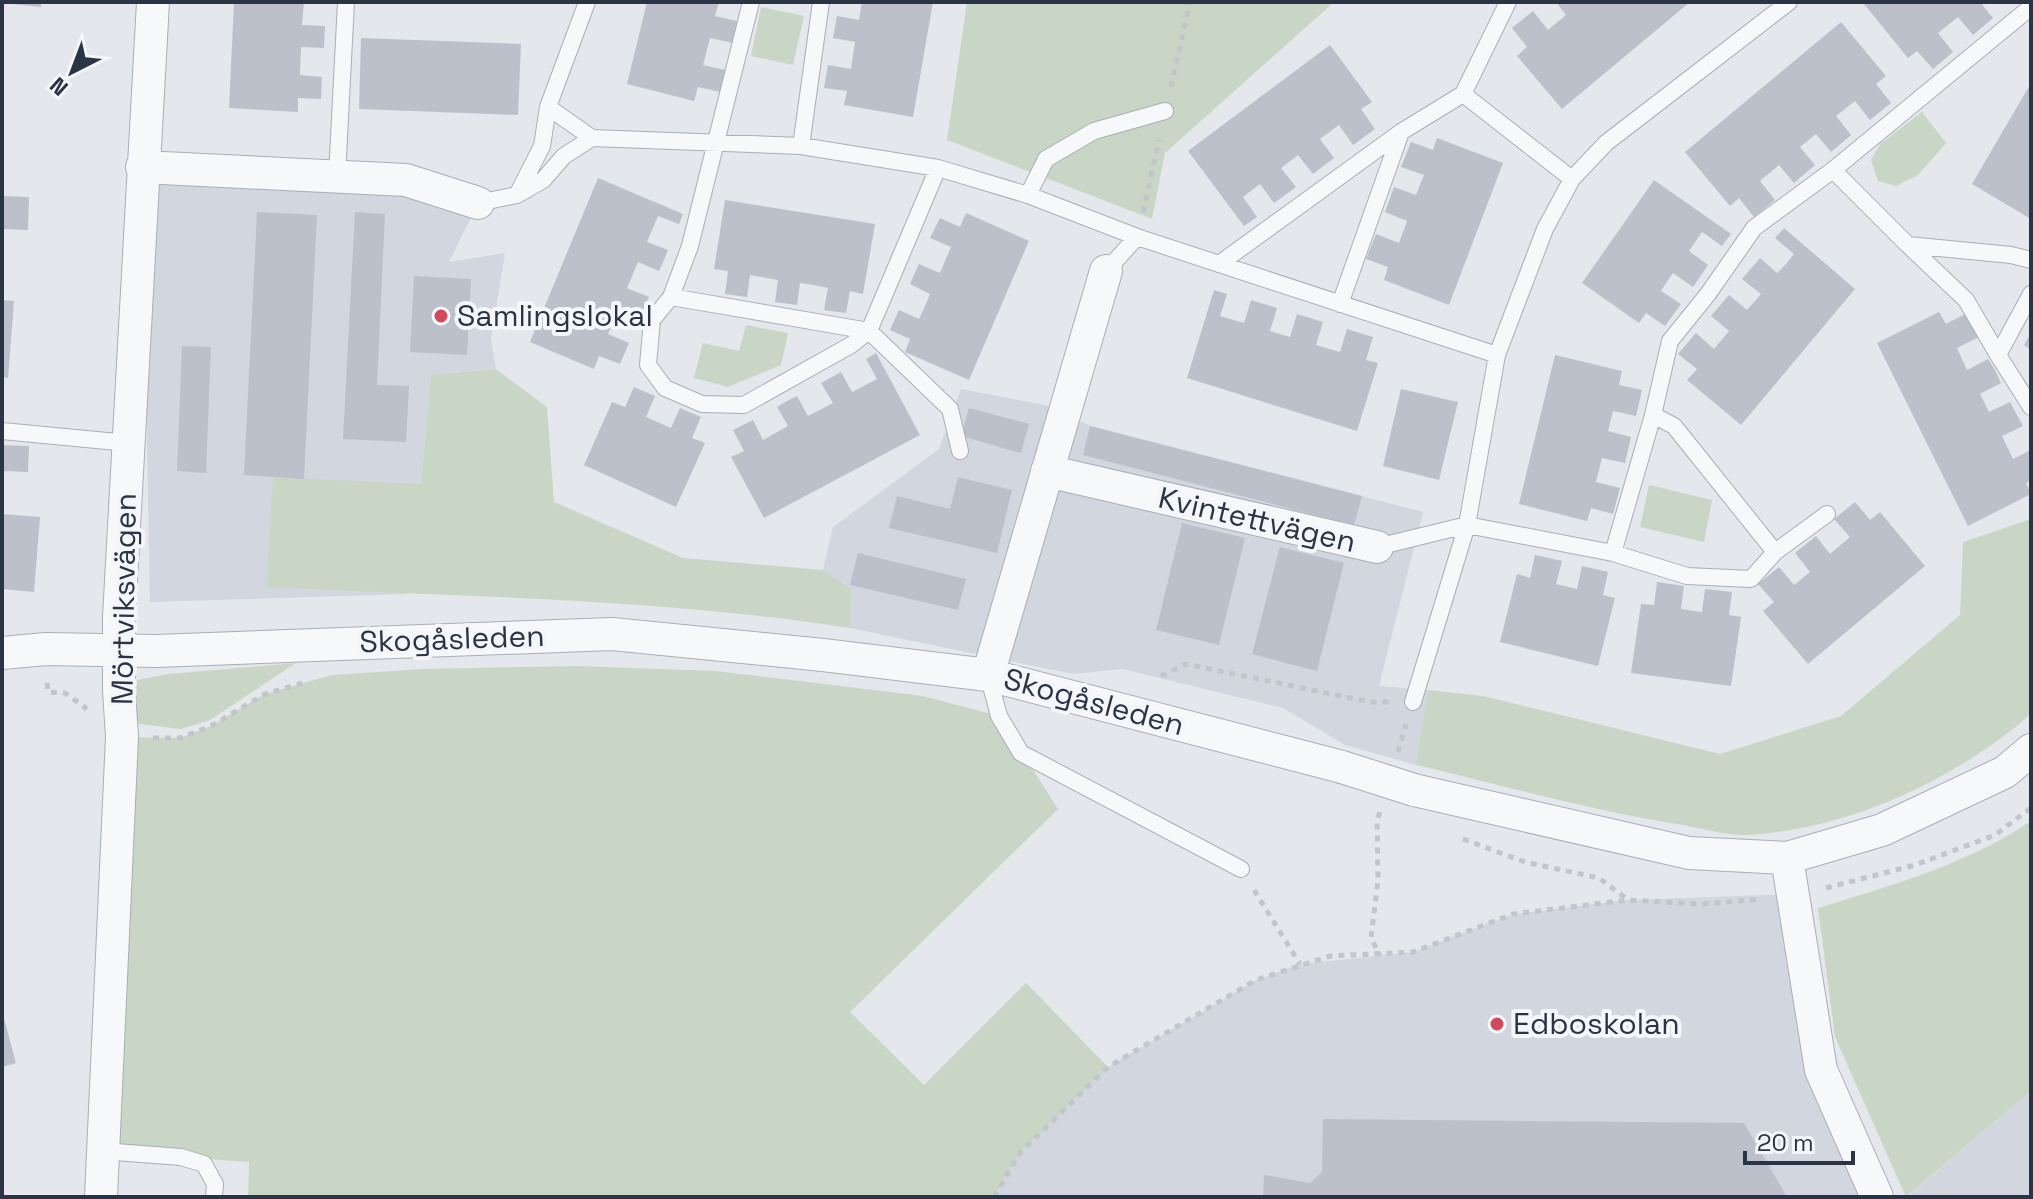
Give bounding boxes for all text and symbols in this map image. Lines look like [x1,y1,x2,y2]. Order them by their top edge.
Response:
north arrow [32,32,112,112]
text: N [44,72,73,102]
place label: Samlingslokal [457,296,653,335]
marker: Samlingslokal [432,307,450,325]
street label: Kvintettvägen [1155,478,1360,561]
street label: Mörtviksvägen [102,493,145,705]
street label: Skogåsleden [359,616,545,661]
street label: Skogåsleden [1000,659,1189,744]
place label: Edboskolan [1513,1004,1680,1043]
marker: Edboskolan [1488,1015,1506,1033]
scale bar [1745,1115,1853,1165]
text: 20 m [1757,1127,1814,1158]

